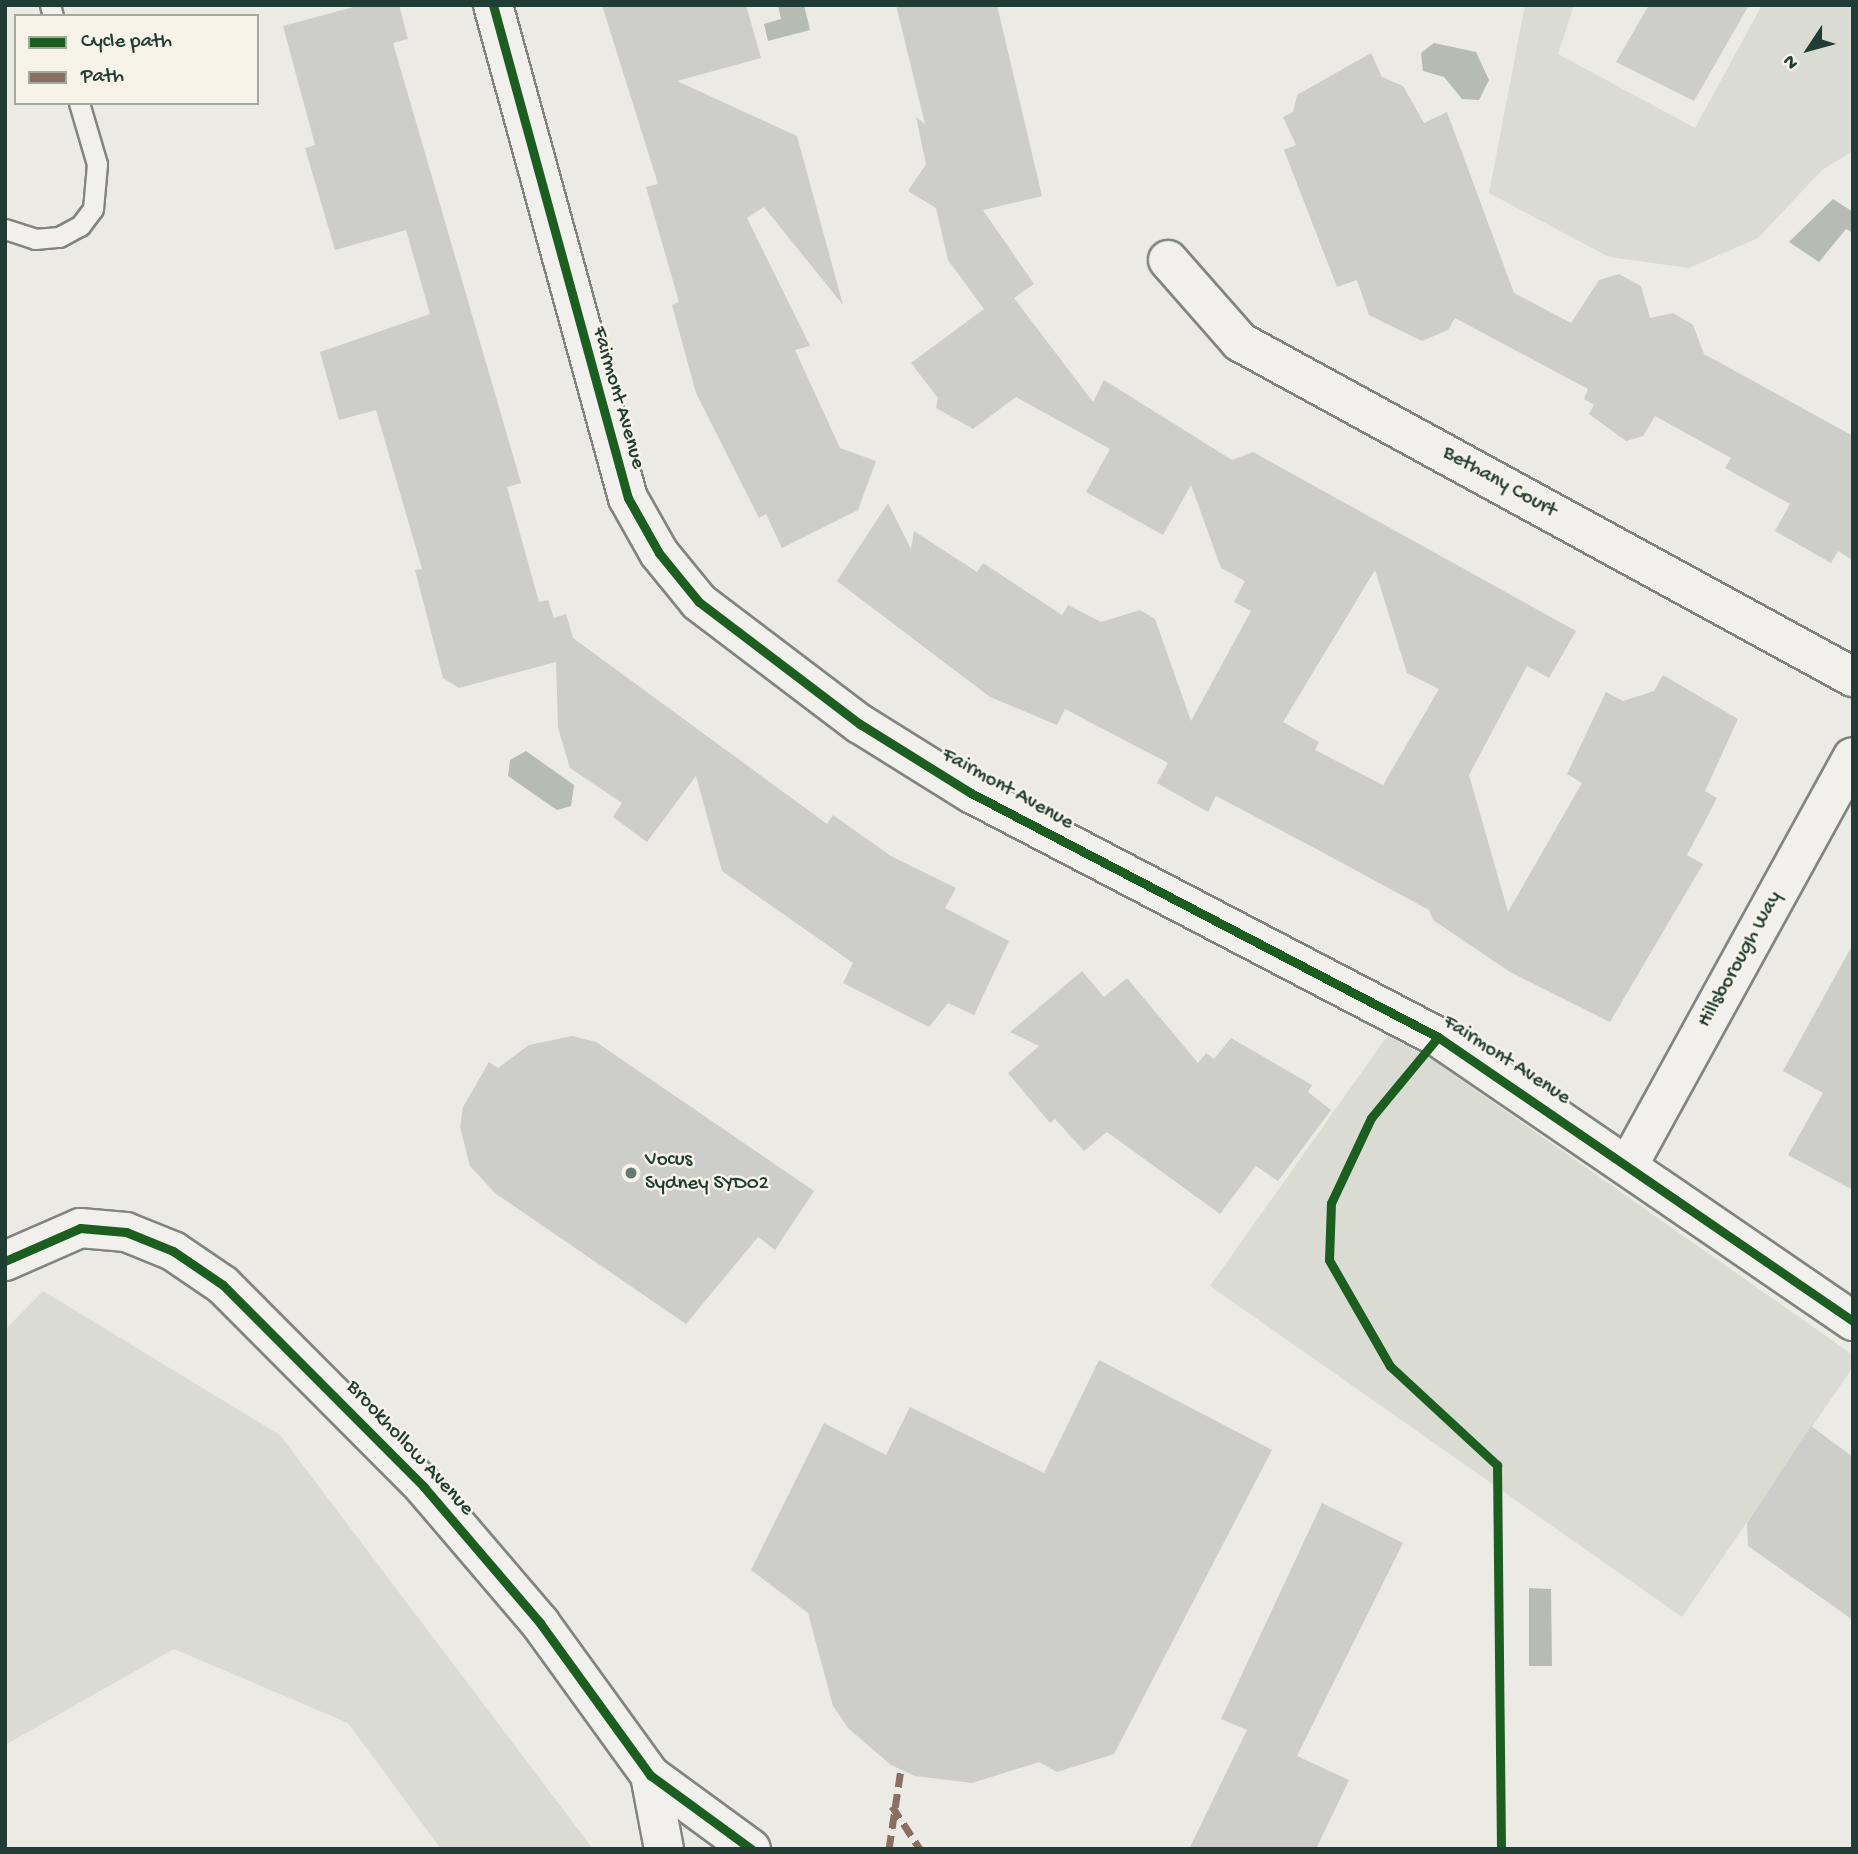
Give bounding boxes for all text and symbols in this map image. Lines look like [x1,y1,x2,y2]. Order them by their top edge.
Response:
legend [14,14,259,105]
north arrow [1774,14,1844,84]
text: Cycle path [81,30,172,55]
text: N [1779,50,1805,73]
text: Path [81,65,124,90]
street label: Fairmont Avenue [585,324,649,472]
street label: Bethany Court [1438,441,1560,525]
street label: Fairmont Avenue [937,743,1077,837]
street label: Hillsborough Way [1693,888,1789,1032]
street label: Fairmont Avenue [1438,1010,1574,1112]
place label: Vocus Sydney SYD02 [645,1148,769,1198]
marker: Vocus Sydney SYD02 [623,1165,639,1181]
street label: Brookhollow Avenue [340,1376,478,1522]

